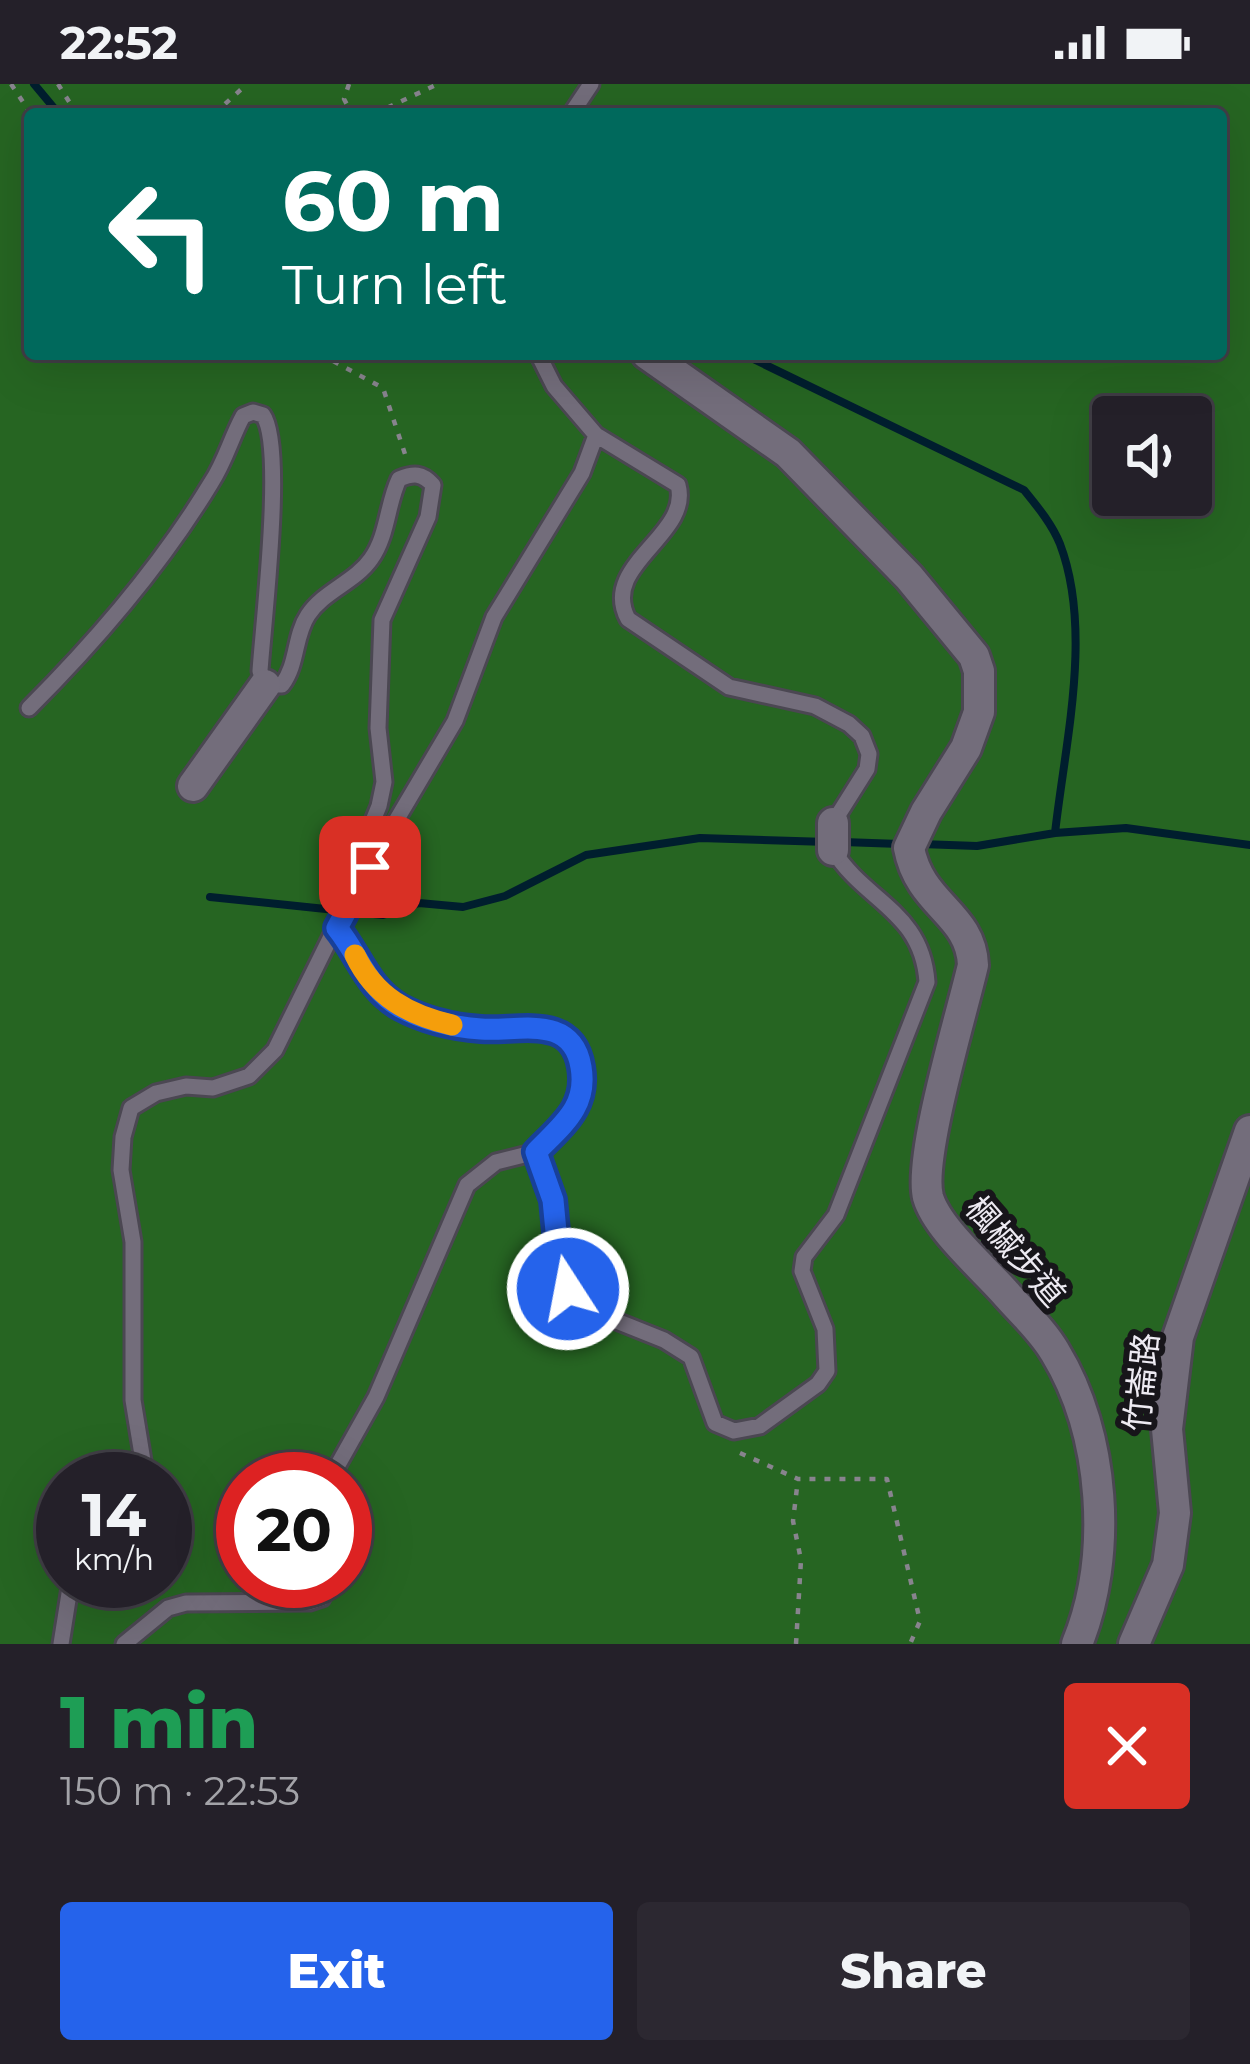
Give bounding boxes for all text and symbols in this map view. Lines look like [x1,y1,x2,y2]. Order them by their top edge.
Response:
text: 22:52 [60,15,178,70]
text: 60 m [282,150,504,252]
icon: left [84,156,240,312]
text: Turn left [282,252,508,318]
map controls [1092,396,1212,516]
button: sound [1092,396,1212,516]
pin [319,816,421,918]
icon: arrive [337,834,403,900]
street label: 楓槭步道 [958,1188,1074,1314]
position arrow [505,1226,631,1352]
street label: 竹崙路 [1116,1331,1166,1433]
speed limit sign: 20 [216,1452,372,1608]
text: 14 [82,1478,146,1551]
text: km/h [74,1541,154,1578]
text: 1 min [60,1678,258,1766]
button: close [1064,1683,1190,1809]
text: 150 m · 22:53 [60,1767,300,1815]
button: Exit [60,1902,613,2040]
button: Share [637,1902,1190,2040]

